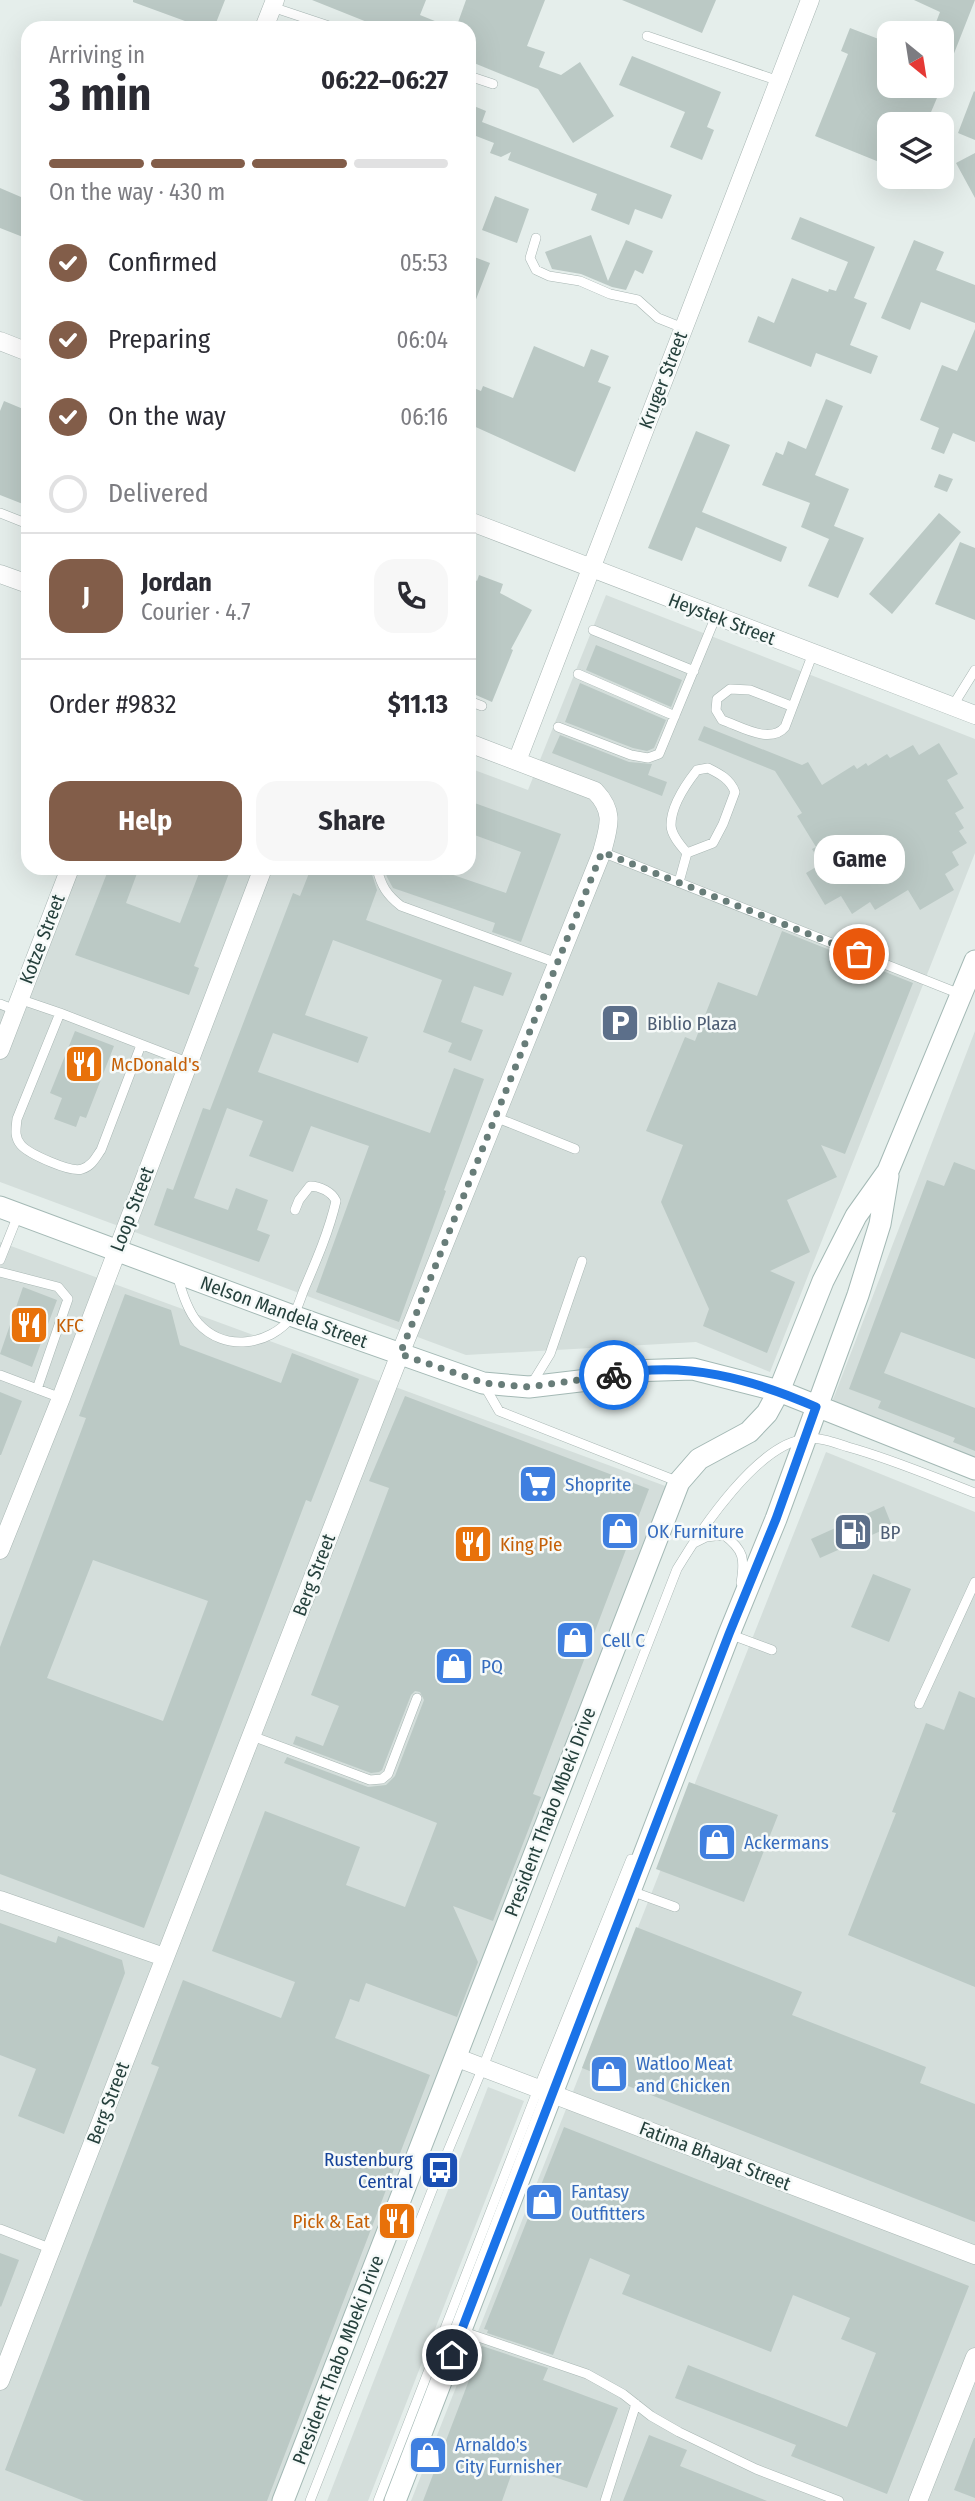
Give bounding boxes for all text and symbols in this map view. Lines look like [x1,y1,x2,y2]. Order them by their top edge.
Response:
north arrow [877,21,954,98]
map controls [877,21,954,189]
text: Arriving in [49,41,145,69]
text: 06:22–06:27 [321,65,448,96]
text: 3 min [49,67,151,122]
button: layers [877,112,954,189]
text: On the way · 430 m [49,178,225,206]
icon: check [49,244,87,282]
text: Confirmed [108,247,218,278]
text: 05:53 [400,249,448,277]
icon: check [49,321,87,359]
text: Preparing [108,324,210,355]
text: 06:04 [397,326,448,354]
street label: Kruger Street [634,327,692,432]
icon: check [49,398,87,436]
text: On the way [108,401,226,432]
text: 06:16 [400,403,448,431]
text: Delivered [108,478,209,509]
button: phone [374,559,448,633]
text: Jordan [141,567,212,598]
text: J [82,581,90,612]
street label: Heystek Street [665,588,779,650]
text: Courier · 4.7 [141,598,251,626]
text: Order #9832 [49,689,177,720]
text: $11.13 [388,689,448,720]
button: Help [49,781,242,861]
button: Share [256,781,448,861]
callout: Game [814,835,904,884]
text: Game [832,845,887,873]
street label: Kotze Street [14,890,70,987]
pin [829,924,889,984]
icon: bag [840,935,878,973]
parking icon: Biblio Plaza [599,1002,641,1044]
place label: Biblio Plaza [647,1012,737,1035]
restaurant icon: McDonald's [63,1043,105,1085]
place label: McDonald's [111,1053,200,1076]
street label: Loop Street [105,1162,159,1255]
street label: Nelson Mandela Street [197,1271,372,1353]
restaurant icon: KFC [8,1304,50,1346]
place label: KFC [56,1314,84,1337]
courier [579,1340,649,1410]
icon: bike [595,1356,633,1394]
supermarket icon: Shoprite [517,1463,559,1505]
place label: Shoprite [565,1473,631,1496]
shop icon: OK Furniture [599,1510,641,1552]
fuel station icon: BP [832,1511,874,1553]
place label: OK Furniture [647,1520,744,1543]
place label: BP [880,1521,900,1544]
restaurant icon: King Pie [452,1523,494,1565]
street label: Berg Street [288,1530,340,1619]
place label: King Pie [500,1533,562,1556]
shop icon: Cell C [554,1619,596,1661]
place label: Cell C [602,1629,645,1652]
shop icon: PQ [433,1645,475,1687]
place label: PQ [481,1655,503,1678]
street label: President Thabo Mbeki Drive [499,1704,601,1920]
shop icon: Ackermans [696,1821,738,1863]
place label: Ackermans [744,1831,829,1854]
place label: Watloo Meat and Chicken [636,2052,733,2097]
shop icon: Watloo Meat and Chicken [588,2053,630,2095]
street label: Berg Street [82,2058,134,2147]
street label: Fatima Bhayat Street [636,2117,795,2196]
place label: Rustenburg Central [324,2148,413,2193]
bus stop icon: Rustenburg Central [419,2149,461,2191]
place label: Fantasy Outfitters [571,2180,645,2225]
shop icon: Fantasy Outfitters [523,2181,565,2223]
restaurant icon: Pick & Eat [376,2200,418,2242]
place label: Pick & Eat [293,2210,371,2233]
street label: President Thabo Mbeki Drive [287,2252,389,2468]
pin [422,2325,482,2385]
icon: home [433,2336,471,2374]
place label: Arnaldo's City Furnisher [455,2433,562,2478]
shop icon: Arnaldo's City Furnisher [407,2434,449,2476]

